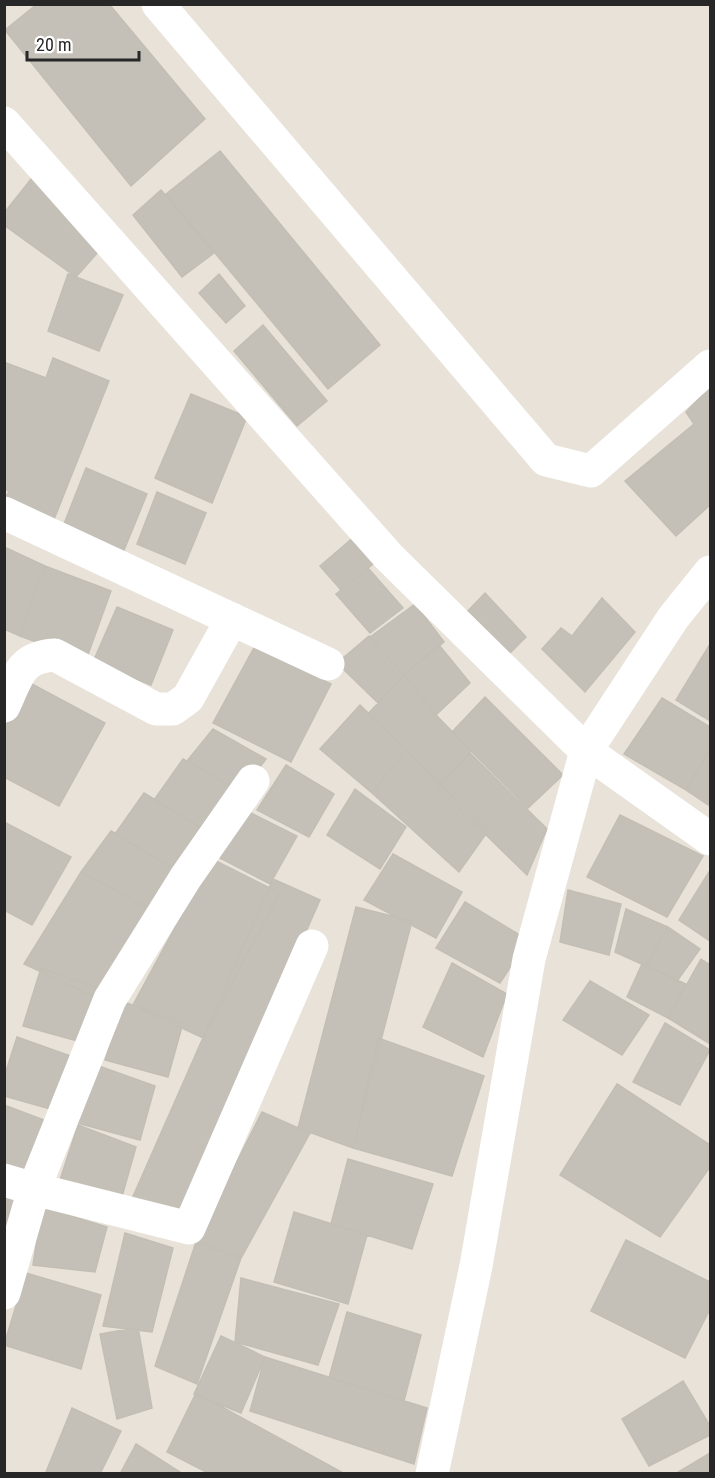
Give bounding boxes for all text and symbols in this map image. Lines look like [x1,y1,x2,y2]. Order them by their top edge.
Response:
scale bar [27,24,140,62]
text: 20 m [36,34,71,55]

